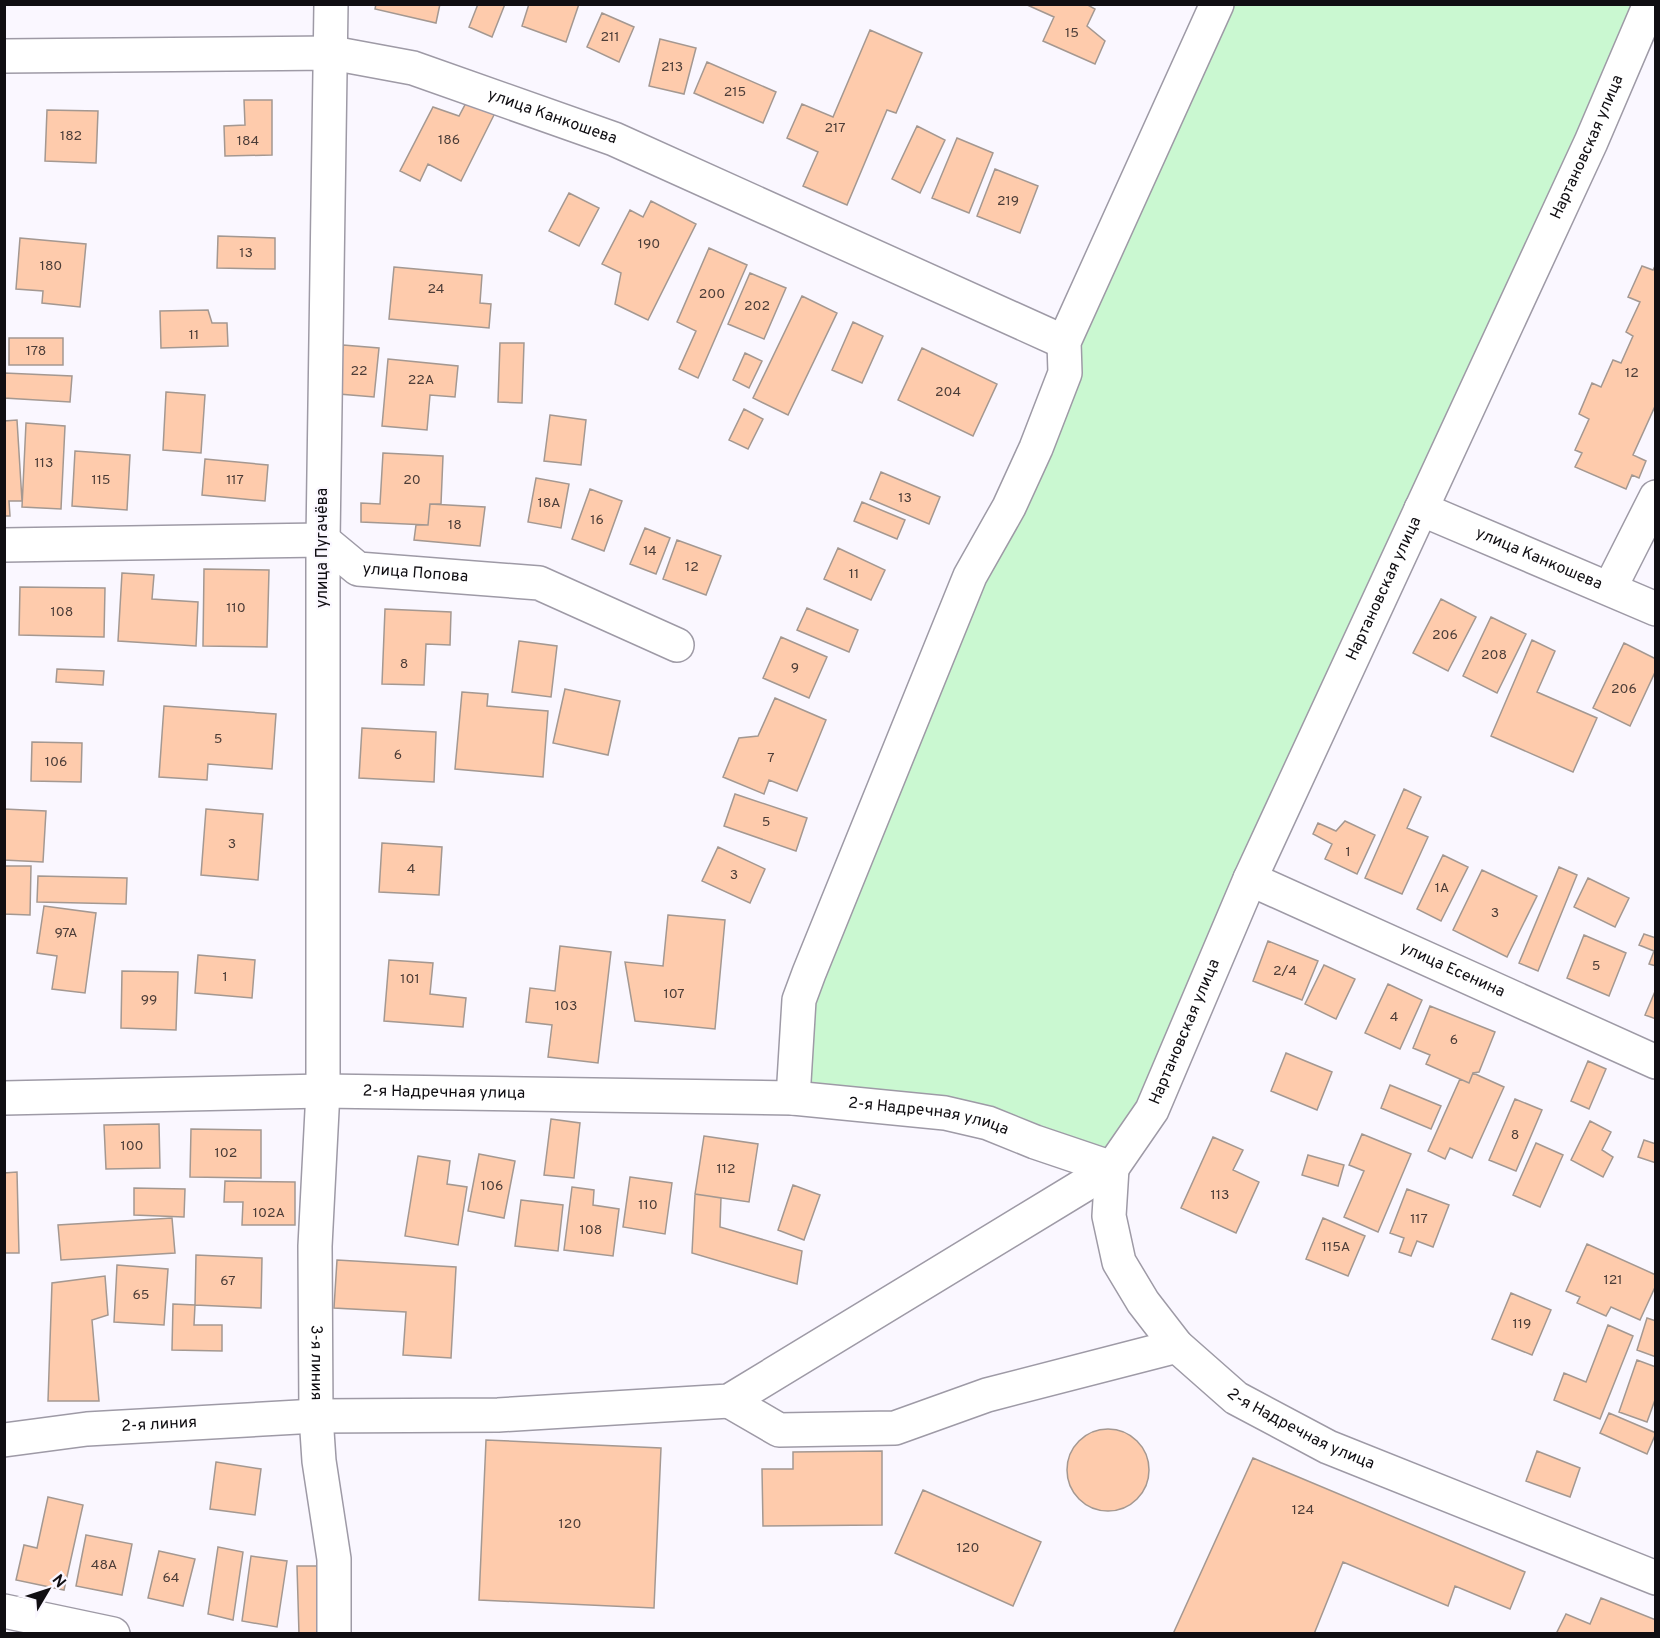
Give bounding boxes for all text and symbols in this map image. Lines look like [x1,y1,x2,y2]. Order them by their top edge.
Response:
house number: 15 [1065,25,1079,42]
house number: 211 [600,29,620,46]
house number: 213 [661,59,683,76]
street label: Нартановская улица [1546,72,1628,223]
house number: 215 [724,84,746,101]
street label: улица Канкошева [485,85,619,149]
house number: 217 [824,120,846,137]
house number: 182 [60,128,82,145]
house number: 186 [438,132,460,149]
house number: 184 [237,133,259,150]
house number: 219 [997,193,1019,210]
house number: 190 [638,236,660,253]
house number: 13 [239,245,253,262]
house number: 180 [40,258,62,275]
house number: 24 [427,281,445,298]
house number: 200 [699,286,725,303]
house number: 202 [744,298,770,315]
house number: 11 [189,327,199,344]
house number: 178 [26,343,46,360]
house number: 22 [350,363,368,380]
house number: 12 [1625,365,1639,382]
house number: 22А [408,372,434,389]
house number: 204 [935,384,961,401]
house number: 113 [35,455,53,472]
house number: 115 [91,472,111,489]
house number: 117 [226,472,244,489]
house number: 20 [403,472,421,489]
street label: улица Пугачёва [313,488,333,608]
house number: 13 [898,490,912,507]
house number: 18А [537,495,561,512]
house number: 16 [590,512,604,529]
street label: Нартановская улица [1342,514,1426,664]
house number: 18 [448,517,462,534]
street label: улица Канкошева [1472,523,1605,595]
house number: 14 [643,543,657,560]
street label: улица Попова [362,559,469,587]
house number: 12 [685,559,699,576]
house number: 11 [849,566,859,583]
house number: 110 [226,600,246,617]
house number: 108 [51,604,73,621]
house number: 206 [1432,627,1458,644]
house number: 208 [1481,647,1507,664]
house number: 8 [400,656,408,673]
house number: 9 [791,660,799,677]
house number: 206 [1611,681,1637,698]
house number: 5 [214,731,222,748]
house number: 6 [394,747,402,764]
house number: 7 [767,750,775,767]
house number: 106 [45,754,67,771]
house number: 5 [762,814,770,831]
house number: 3 [228,836,236,853]
house number: 1 [1345,844,1351,861]
house number: 4 [407,861,415,878]
house number: 3 [730,867,738,884]
house number: 1А [1435,880,1449,897]
house number: 3 [1491,905,1499,922]
house number: 97А [54,925,78,942]
street label: улица Есенина [1397,938,1508,1002]
street label: Нартановская улица [1145,956,1225,1108]
house number: 5 [1592,958,1600,975]
house number: 2/4 [1273,963,1297,980]
house number: 1 [222,969,228,986]
house number: 101 [400,971,420,988]
house number: 107 [663,986,685,1003]
house number: 99 [141,992,157,1009]
house number: 103 [555,998,577,1015]
house number: 4 [1390,1009,1398,1026]
house number: 6 [1450,1032,1458,1049]
street label: 2-я Надречная улица [362,1082,525,1104]
street label: 2-я Надречная улица [847,1093,1012,1140]
house number: 8 [1511,1127,1519,1144]
house number: 100 [120,1138,144,1155]
house number: 102 [215,1145,237,1162]
house number: 112 [716,1161,736,1178]
house number: 106 [481,1178,503,1195]
house number: 113 [1211,1187,1229,1204]
house number: 110 [638,1197,658,1214]
house number: 102А [253,1205,285,1222]
house number: 117 [1410,1211,1428,1228]
house number: 108 [580,1222,602,1239]
house number: 115А [1322,1239,1350,1256]
house number: 121 [1603,1272,1623,1289]
house number: 67 [220,1273,236,1290]
house number: 65 [132,1287,150,1304]
house number: 119 [1513,1316,1531,1333]
street label: 3-я линия [305,1325,326,1401]
street label: 2-я Надречная улица [1222,1384,1377,1475]
street label: 2-я линия [121,1413,198,1437]
house number: 124 [1292,1502,1314,1519]
house number: 120 [559,1516,581,1533]
house number: 120 [957,1540,979,1557]
house number: 48А [91,1557,117,1574]
north arrow [18,1560,78,1620]
house number: 64 [162,1570,180,1587]
text: N [47,1571,69,1593]

